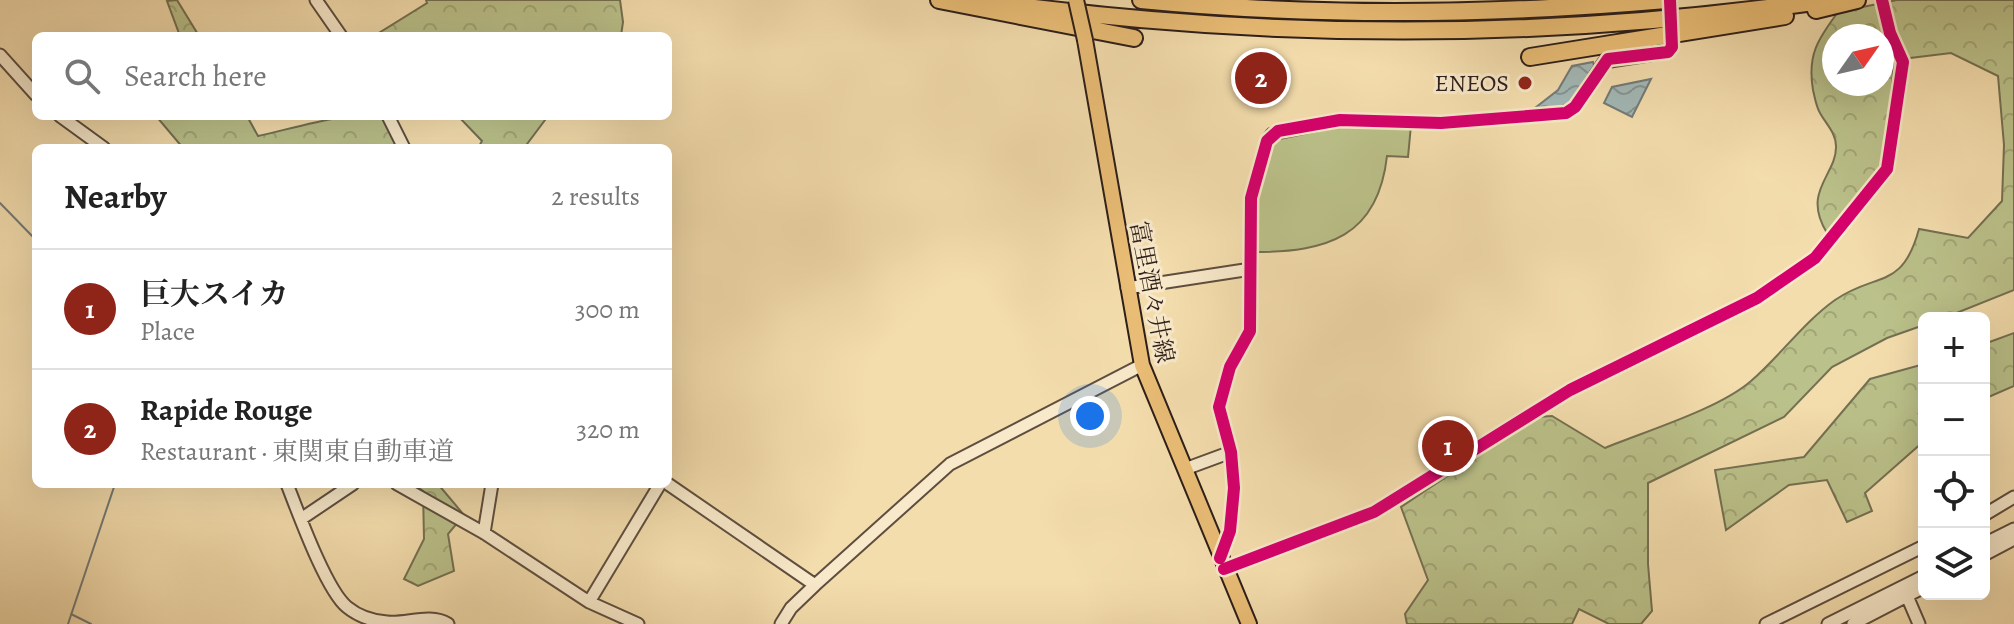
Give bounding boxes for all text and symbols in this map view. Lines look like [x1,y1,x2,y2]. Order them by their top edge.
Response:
north arrow [1822,24,1894,96]
search box [32,32,672,120]
pin: 2 [1235,48,1287,108]
icon: search [60,54,104,98]
text: Search here [124,56,267,96]
place label: ENEOS [1435,67,1509,99]
marker: ENEOS [1516,74,1534,92]
text: Nearby [64,173,167,220]
text: 2 results [551,179,640,214]
street label: 富里酒々井線 [1123,218,1181,366]
text: 巨大スイカ [140,274,289,314]
text: 1 [85,292,95,327]
text: 300 m [575,292,640,327]
map controls [1918,312,1990,600]
button: + [1918,312,1990,384]
text: Place [140,314,195,349]
button: − [1918,384,1990,456]
text: Rapide Rouge [140,390,313,430]
your location [1070,396,1110,436]
text: 2 [84,412,96,447]
text: 320 m [576,412,640,447]
pin: 1 [1422,416,1474,476]
text: Restaurant · 東関東自動車道 [140,434,454,469]
button: locate [1918,456,1990,528]
button: layers [1918,528,1990,600]

